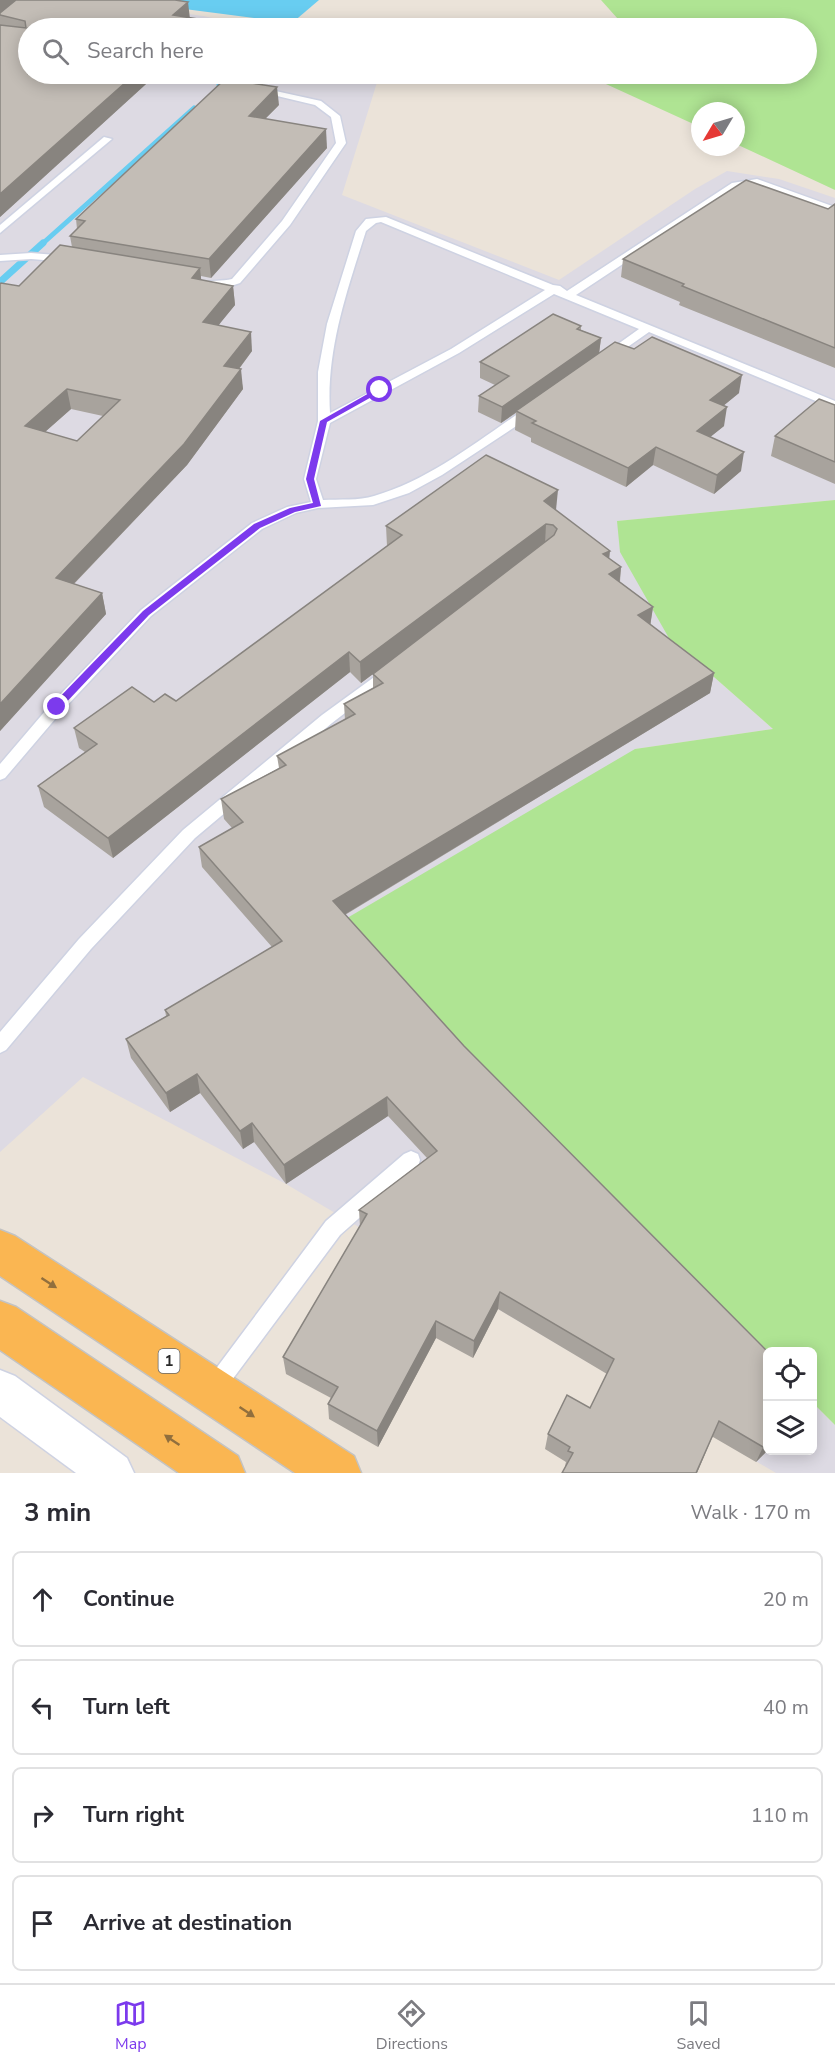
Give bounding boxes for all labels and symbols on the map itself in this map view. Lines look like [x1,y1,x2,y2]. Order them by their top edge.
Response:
north arrow [691,102,745,156]
route start [366,376,392,402]
route end [43,693,69,719]
one-way arrow [41,1277,57,1288]
road number: 1 [158,1349,180,1373]
one-way arrow [239,1406,255,1418]
one-way arrow [165,1434,181,1446]

